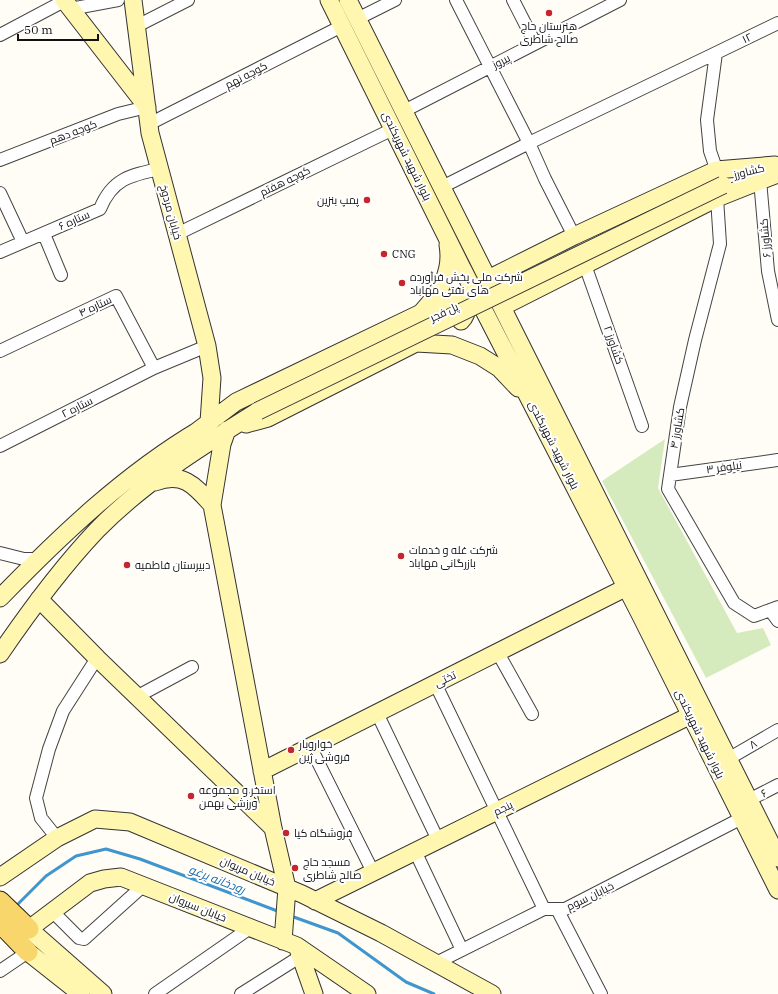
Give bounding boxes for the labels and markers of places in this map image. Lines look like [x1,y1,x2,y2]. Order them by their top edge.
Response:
marker: هنرستان حاج صالح شاطری [544,8,554,18]
place label: هنرستان حاج صالح شاطری [520,19,578,47]
place label: پمپ بنزین [317,193,359,207]
marker: پمپ بنزین [362,195,372,205]
place label: CNG [392,247,416,261]
marker: CNG [379,249,389,259]
place label: شرکت ملی پخش فرآورده های نفتی مهاباد [410,270,523,297]
marker: شرکت ملی پخش فرآورده های نفتی مهاباد [397,278,407,288]
place label: شرکت غله و خدمات بازرگانی مهاباد [409,543,498,570]
marker: شرکت غله و خدمات بازرگانی مهاباد [396,551,406,561]
place label: دبیرستان فاطمیه [135,558,210,572]
marker: دبیرستان فاطمیه [122,560,132,570]
place label: خواروبار فروشی ژین [298,737,350,764]
marker: خواروبار فروشی ژین [286,745,296,755]
place label: استخر و مجموعه ورزشی بهمن [199,783,276,810]
marker: استخر و مجموعه ورزشی بهمن [186,791,196,801]
place label: فروشگاه کیا [294,826,352,840]
marker: فروشگاه کیا [281,828,291,838]
place label: مسجد حاج صالح شاطری [303,855,361,883]
marker: مسجد حاج صالح شاطری [290,863,300,873]

